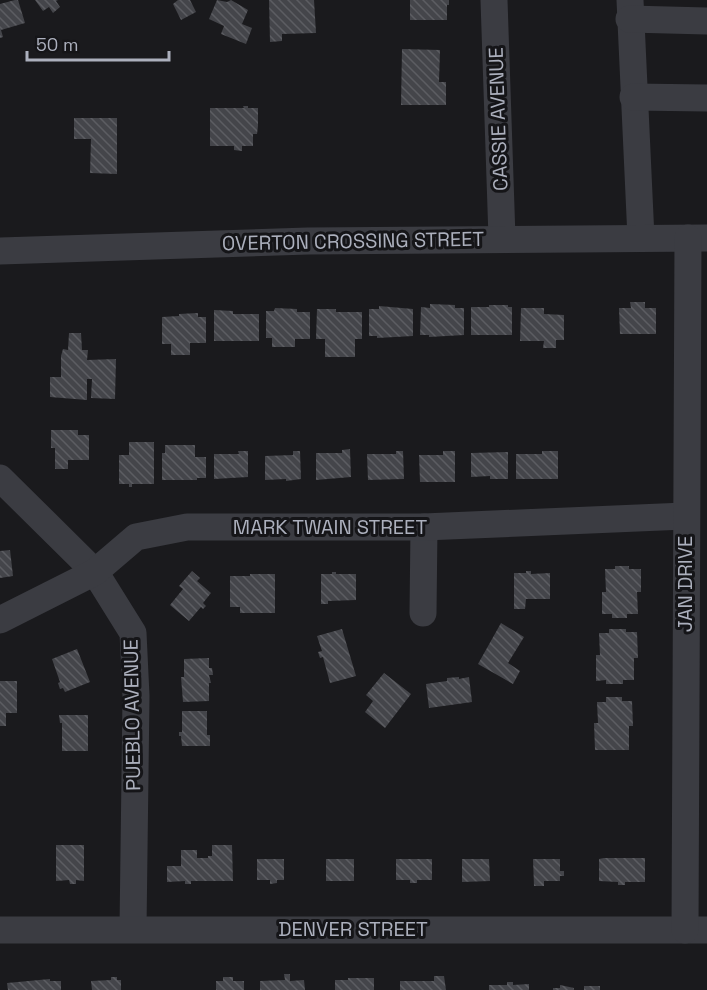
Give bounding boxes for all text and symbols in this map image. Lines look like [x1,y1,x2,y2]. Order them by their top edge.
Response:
scale bar [27,24,170,62]
text: 50 m [36,33,78,56]
street label: CASSIE AVENUE [482,47,514,191]
street label: OVERTON CROSSING STREET [222,226,485,256]
street label: MARK TWAIN STREET [233,514,427,540]
street label: JAN DRIVE [672,536,698,632]
street label: PUEBLO AVENUE [118,639,146,791]
street label: DENVER STREET [278,916,428,942]

